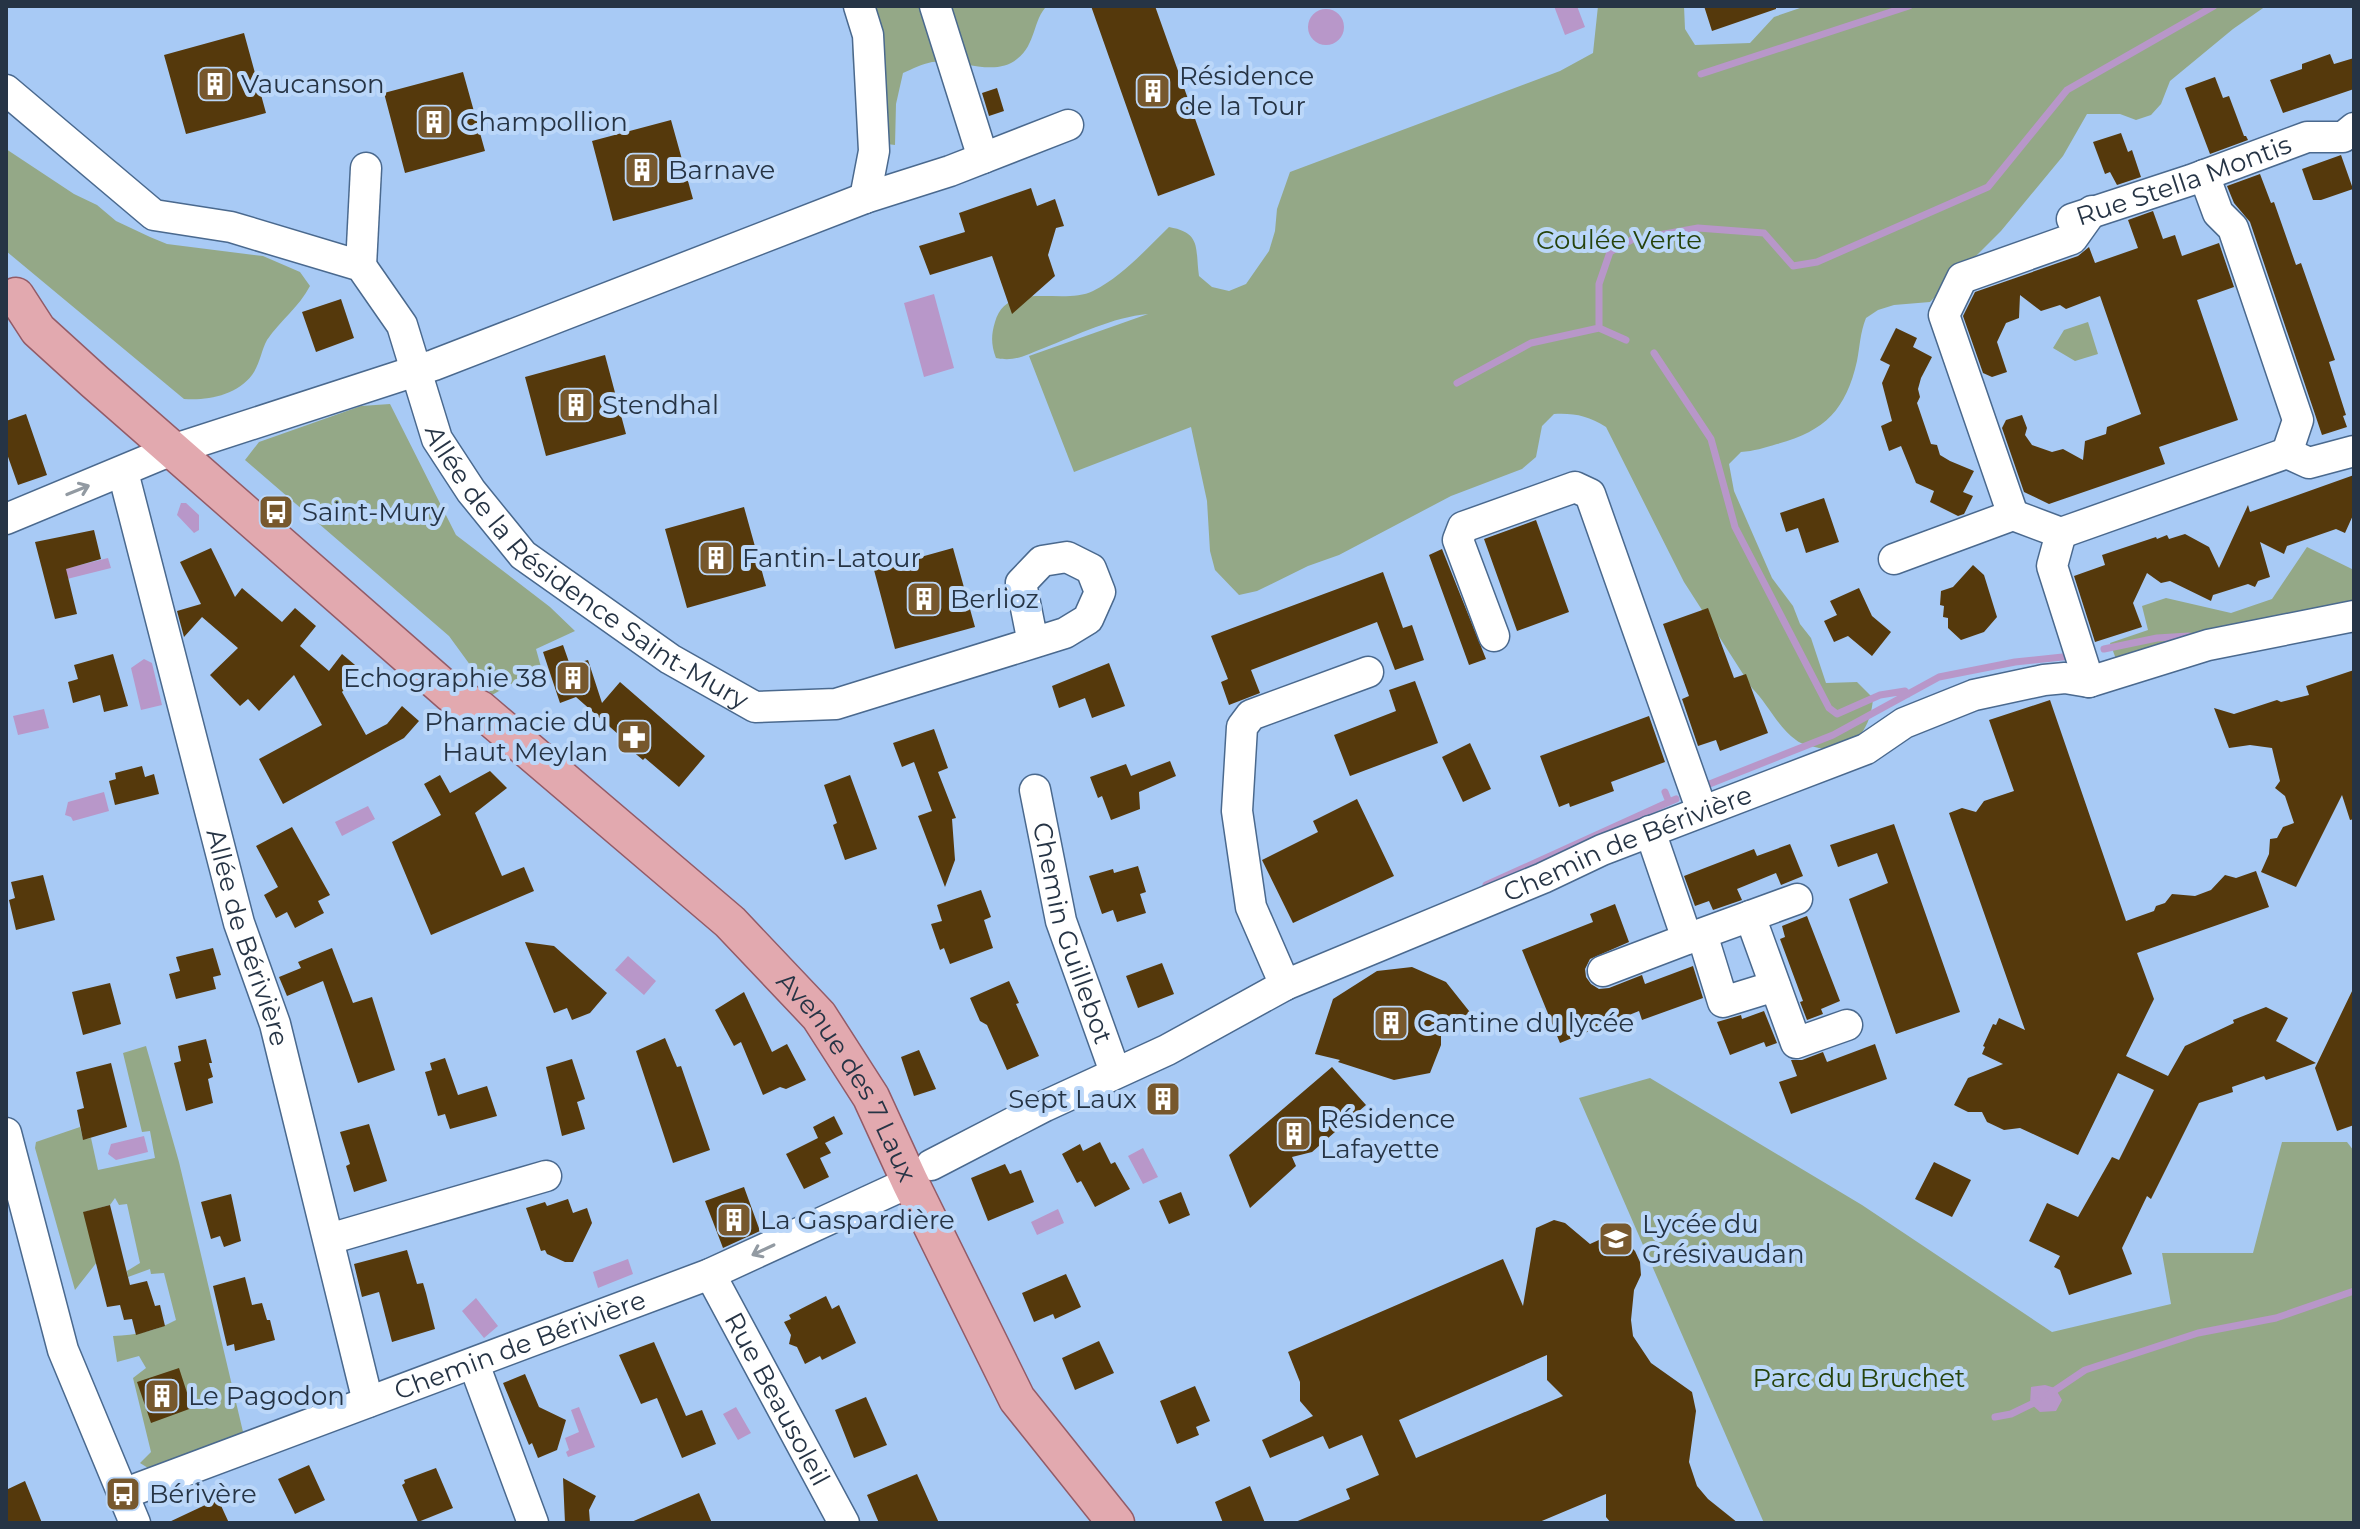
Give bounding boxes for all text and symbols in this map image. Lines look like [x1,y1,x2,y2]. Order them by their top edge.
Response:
place label: Résidence de la Tour [1179,60,1314,122]
building icon: Vaucanson [196,65,234,103]
place label: Vaucanson [241,68,385,100]
building icon: Résidence de la Tour [1134,72,1172,110]
building icon: Champollion [415,103,453,141]
place label: Champollion [460,106,628,138]
street label: Rue Stella Montis [2072,128,2296,233]
building icon: Barnave [623,151,661,189]
place label: Barnave [668,154,775,186]
park label: Coulée Verte [1536,224,1702,256]
building icon: Stendhal [557,386,595,424]
place label: Stendhal [602,389,719,421]
street label: Allée de la Résidence Saint-Mury [418,422,755,716]
one-way arrow [65,482,90,496]
bus stop icon: Saint-Mury [257,493,295,531]
place label: Saint-Mury [302,496,446,528]
building icon: Fantin-Latour [697,539,735,577]
place label: Fantin-Latour [742,542,921,574]
building icon: Berlioz [905,580,943,618]
place label: Berlioz [950,583,1039,615]
building icon: Echographie 38 [554,659,592,697]
place label: Echographie 38 [343,662,547,694]
place label: Pharmacie du Haut Meylan [424,706,608,768]
pharmacy icon: Pharmacie du Haut Meylan [615,718,653,756]
street label: Chemin de Bérivière [1498,778,1756,909]
street label: Chemin Guillebot [1026,819,1120,1048]
street label: Allée de Bérivière [199,825,296,1049]
street label: Avenue des 7 Laux [770,965,924,1187]
building icon: Cantine du lycée [1372,1004,1410,1042]
place label: Cantine du lycée [1417,1007,1634,1039]
building icon: Sept Laux [1144,1080,1182,1118]
place label: Sept Laux [1008,1083,1137,1115]
place label: Résidence Lafayette [1320,1103,1455,1165]
building icon: Résidence Lafayette [1275,1115,1313,1153]
building icon: La Gaspardière [715,1201,753,1239]
place label: La Gaspardière [760,1204,955,1236]
place label: Lycée du Grésivaudan [1642,1208,1805,1270]
school or university icon: Lycée du Grésivaudan [1597,1220,1635,1258]
one-way arrow [751,1243,775,1258]
street label: Chemin de Bérivière [390,1284,650,1407]
street label: Rue Beausoleil [718,1307,837,1491]
park label: Parc du Bruchet [1753,1362,1965,1394]
building icon: Le Pagodon [143,1377,181,1415]
place label: Le Pagodon [188,1380,345,1412]
bus stop icon: Bérivère [104,1475,142,1513]
place label: Bérivère [149,1478,257,1510]

